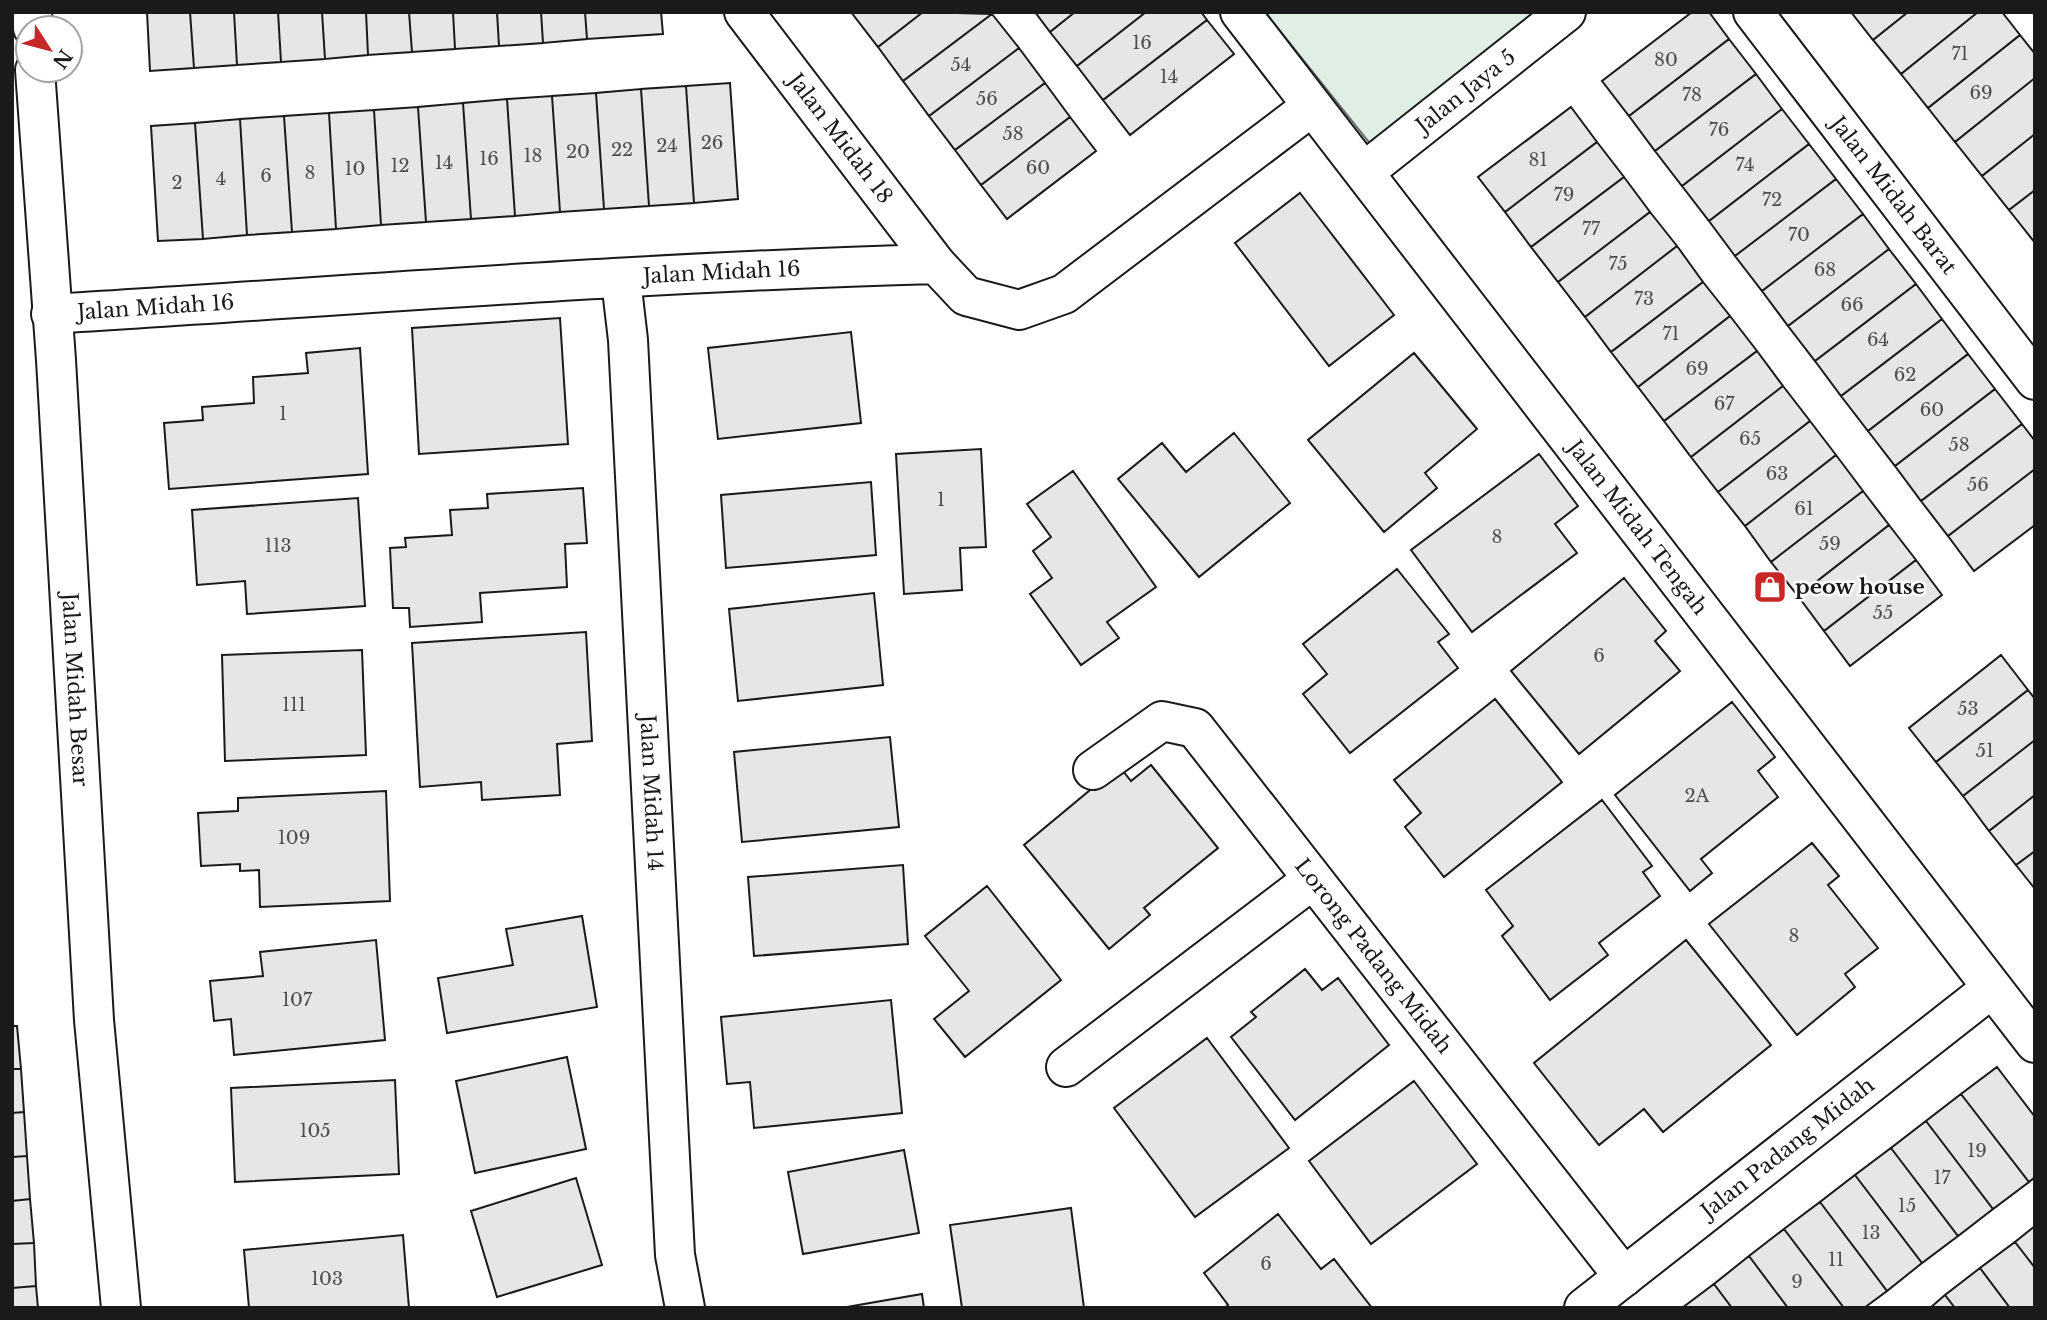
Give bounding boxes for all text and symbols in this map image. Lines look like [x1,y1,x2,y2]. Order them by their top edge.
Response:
north arrow [14,14,84,84]
house number: 16 [1132,32,1152,54]
house number: 71 [1951,43,1969,65]
street label: Jalan Jaya 5 [1409,44,1521,140]
text: N [48,45,77,73]
house number: 80 [1654,49,1678,71]
house number: 54 [951,54,971,76]
street label: Jalan Midah 18 [781,66,898,209]
house number: 14 [1160,66,1178,88]
house number: 69 [1969,82,1993,104]
house number: 78 [1682,84,1702,106]
house number: 56 [976,88,998,110]
street label: Jalan Midah Barat [1823,109,1962,279]
house number: 76 [1709,119,1729,141]
house number: 58 [1002,123,1024,145]
house number: 26 [701,132,723,154]
house number: 24 [656,135,678,157]
house number: 22 [611,139,633,161]
house number: 20 [566,141,590,163]
house number: 18 [524,145,542,167]
house number: 16 [479,148,499,170]
house number: 81 [1529,149,1547,171]
house number: 14 [435,152,453,174]
house number: 74 [1735,154,1755,176]
house number: 12 [390,155,410,177]
house number: 60 [1026,157,1050,179]
house number: 10 [345,158,365,180]
house number: 8 [305,162,315,184]
house number: 6 [260,165,272,187]
house number: 4 [216,168,226,190]
house number: 2 [171,172,183,194]
house number: 79 [1554,184,1574,206]
house number: 72 [1762,189,1782,211]
house number: 77 [1582,218,1601,240]
house number: 70 [1788,224,1810,246]
house number: 75 [1608,253,1628,275]
street label: Jalan Midah 16 [639,256,801,290]
house number: 68 [1814,259,1836,281]
house number: 73 [1634,288,1654,310]
street label: Jalan Midah 16 [73,289,235,326]
house number: 66 [1840,294,1864,316]
house number: 71 [1662,323,1680,345]
house number: 64 [1867,329,1889,351]
house number: 69 [1685,358,1709,380]
house number: 62 [1894,364,1916,386]
house number: 67 [1714,393,1735,415]
house number: 60 [1920,399,1944,421]
house number: 1 [279,403,287,425]
house number: 65 [1739,428,1761,450]
street label: Jalan Midah Tengah [1560,433,1713,620]
house number: 58 [1948,434,1970,456]
house number: 63 [1766,463,1788,485]
house number: 56 [1967,474,1989,496]
house number: 1 [937,489,945,511]
house number: 61 [1794,498,1814,520]
house number: 8 [1492,526,1502,548]
house number: 59 [1819,533,1841,555]
house number: 113 [264,535,292,557]
shop icon: peow house [1751,568,1789,606]
place label: peow house [1795,574,1925,600]
street label: Jalan Midah Besar [56,589,94,787]
house number: 55 [1873,602,1893,624]
house number: 6 [1593,645,1605,667]
house number: 111 [282,694,306,716]
house number: 53 [1957,698,1979,720]
street label: Jalan Midah 14 [634,711,668,872]
house number: 51 [1976,740,1994,762]
house number: 2A [1685,785,1711,807]
house number: 109 [278,827,310,849]
street label: Lorong Padang Midah [1289,854,1458,1059]
house number: 8 [1789,925,1799,947]
house number: 107 [282,989,313,1011]
street label: Jalan Padang Midah [1694,1072,1880,1226]
house number: 105 [299,1120,331,1142]
house number: 19 [1967,1140,1987,1162]
house number: 17 [1933,1167,1951,1189]
house number: 15 [1898,1195,1916,1217]
house number: 13 [1861,1222,1881,1244]
house number: 11 [1828,1249,1844,1271]
house number: 6 [1260,1253,1272,1275]
house number: 103 [311,1268,343,1290]
house number: 9 [1791,1271,1803,1293]

